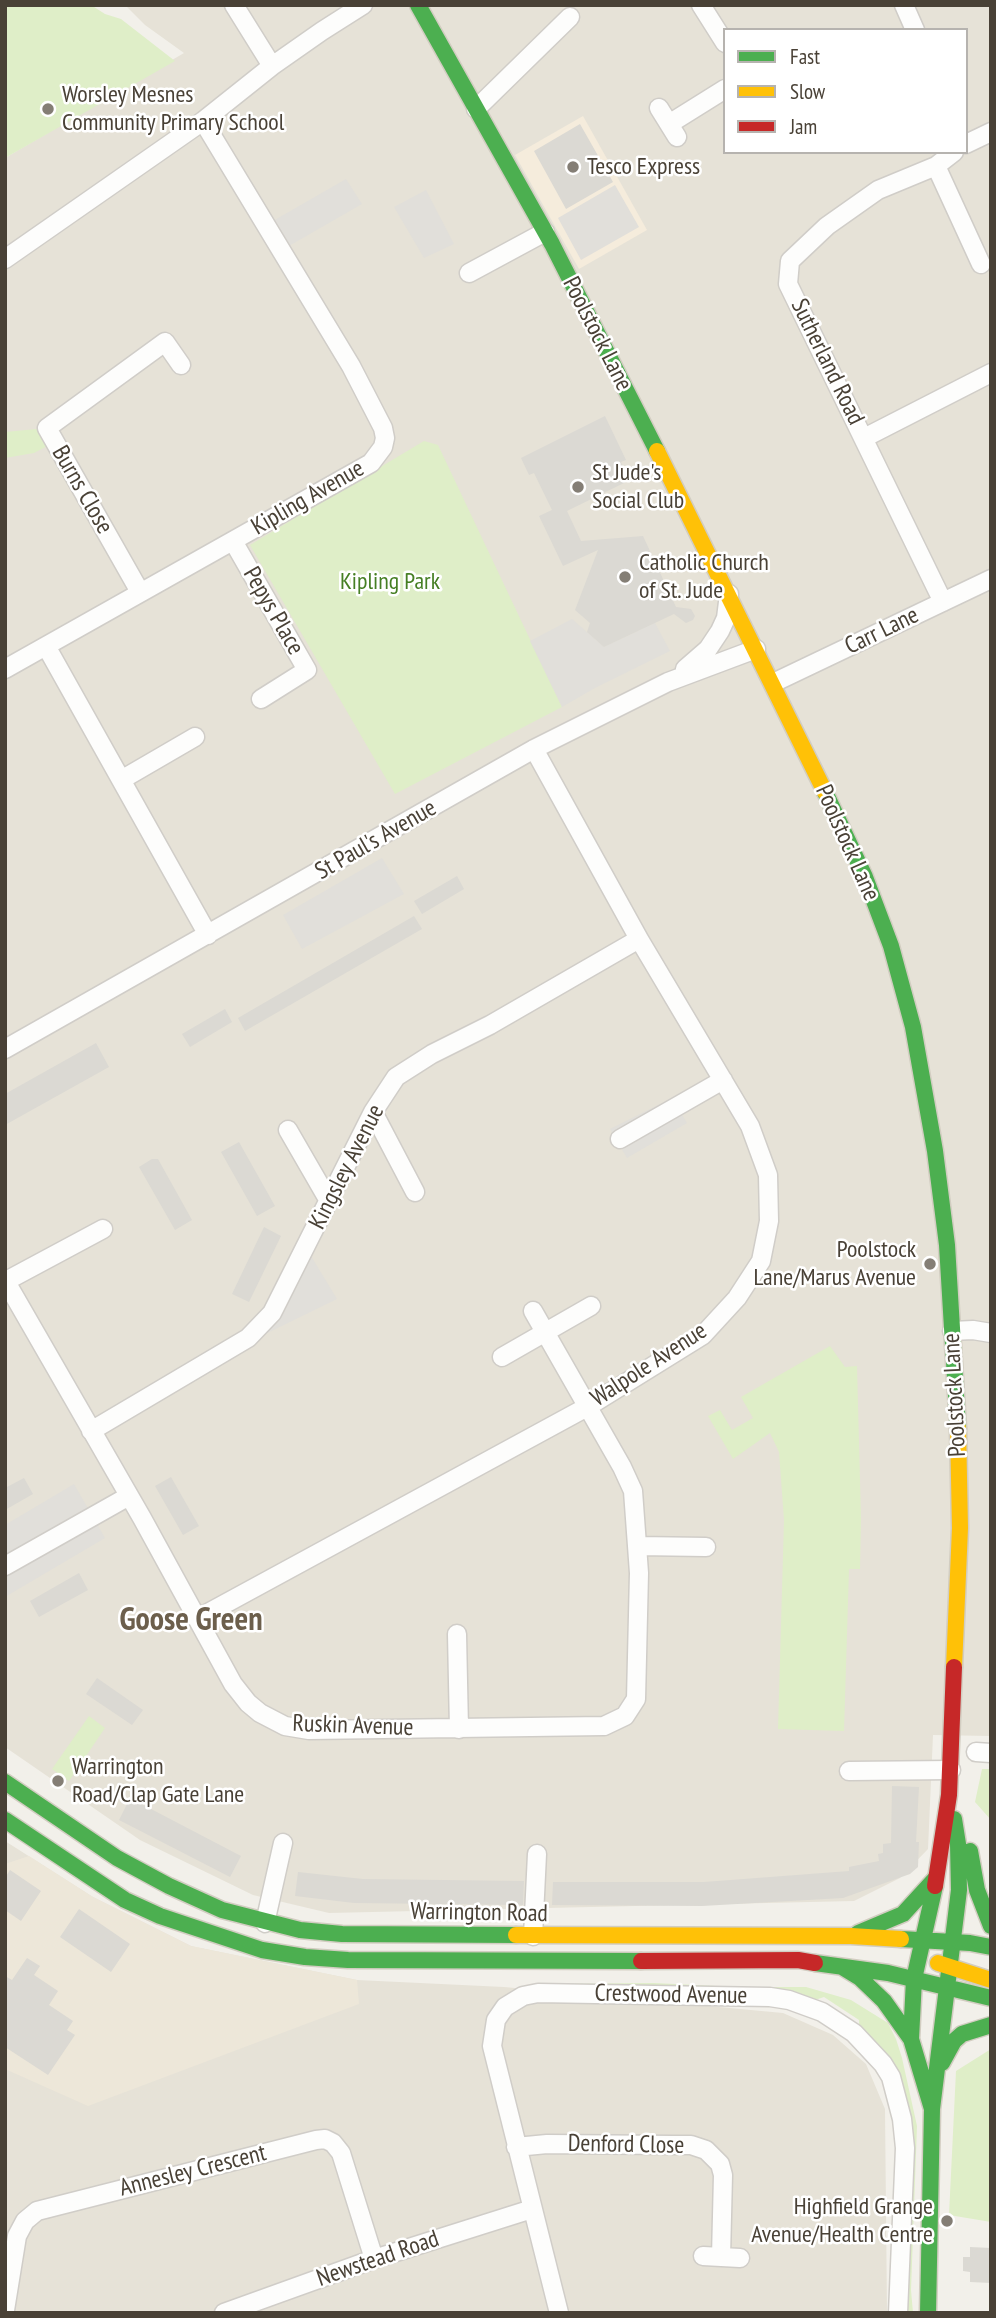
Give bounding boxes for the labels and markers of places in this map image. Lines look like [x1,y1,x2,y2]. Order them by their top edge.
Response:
place label: Worsley Mesnes Community Primary School [62,81,284,137]
marker: Worsley Mesnes Community Primary School [40,101,56,117]
place label: Tesco Express [587,153,700,181]
marker: Tesco Express [565,159,581,175]
place label: St Jude's Social Club [592,459,684,515]
marker: St Jude's Social Club [570,479,586,495]
place label: Catholic Church of St. Jude [639,549,769,605]
marker: Catholic Church of St. Jude [617,569,633,585]
place label: Poolstock Lane/Marus Avenue [753,1236,916,1292]
marker: Poolstock Lane/Marus Avenue [922,1256,938,1272]
place label: Warrington Road/Clap Gate Lane [72,1753,244,1809]
marker: Warrington Road/Clap Gate Lane [50,1773,66,1789]
place label: Highfield Grange Avenue/Health Centre [751,2193,933,2249]
marker: Highfield Grange Avenue/Health Centre [939,2213,955,2229]

